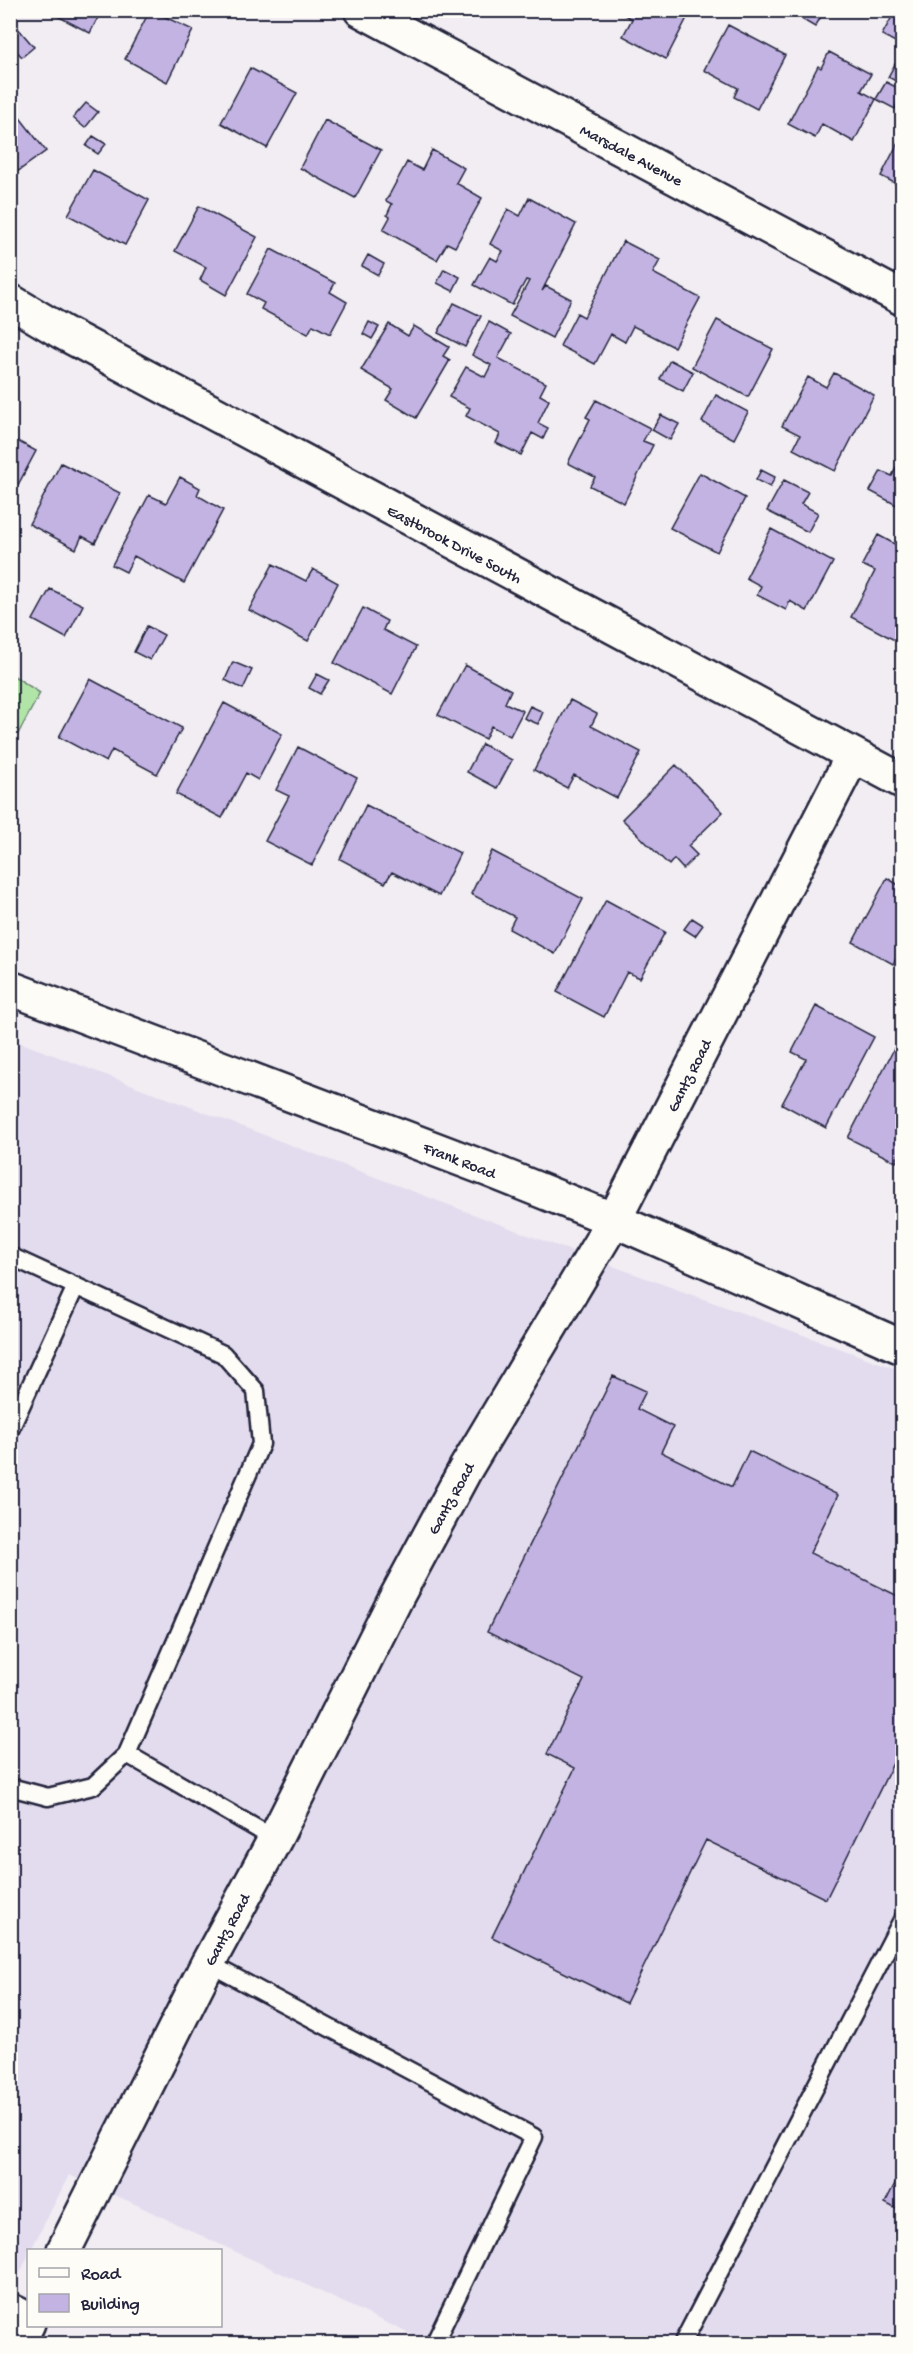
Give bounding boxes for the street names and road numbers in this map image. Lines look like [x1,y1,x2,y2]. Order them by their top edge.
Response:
street label: Marsdale Avenue [576,122,686,192]
street label: Eastbrook Drive South [383,503,524,590]
street label: Gantz Road [665,1036,718,1116]
street label: Frank Road [419,1139,499,1185]
street label: Gantz Road [426,1459,481,1539]
street label: Gantz Road [202,1890,257,1970]

